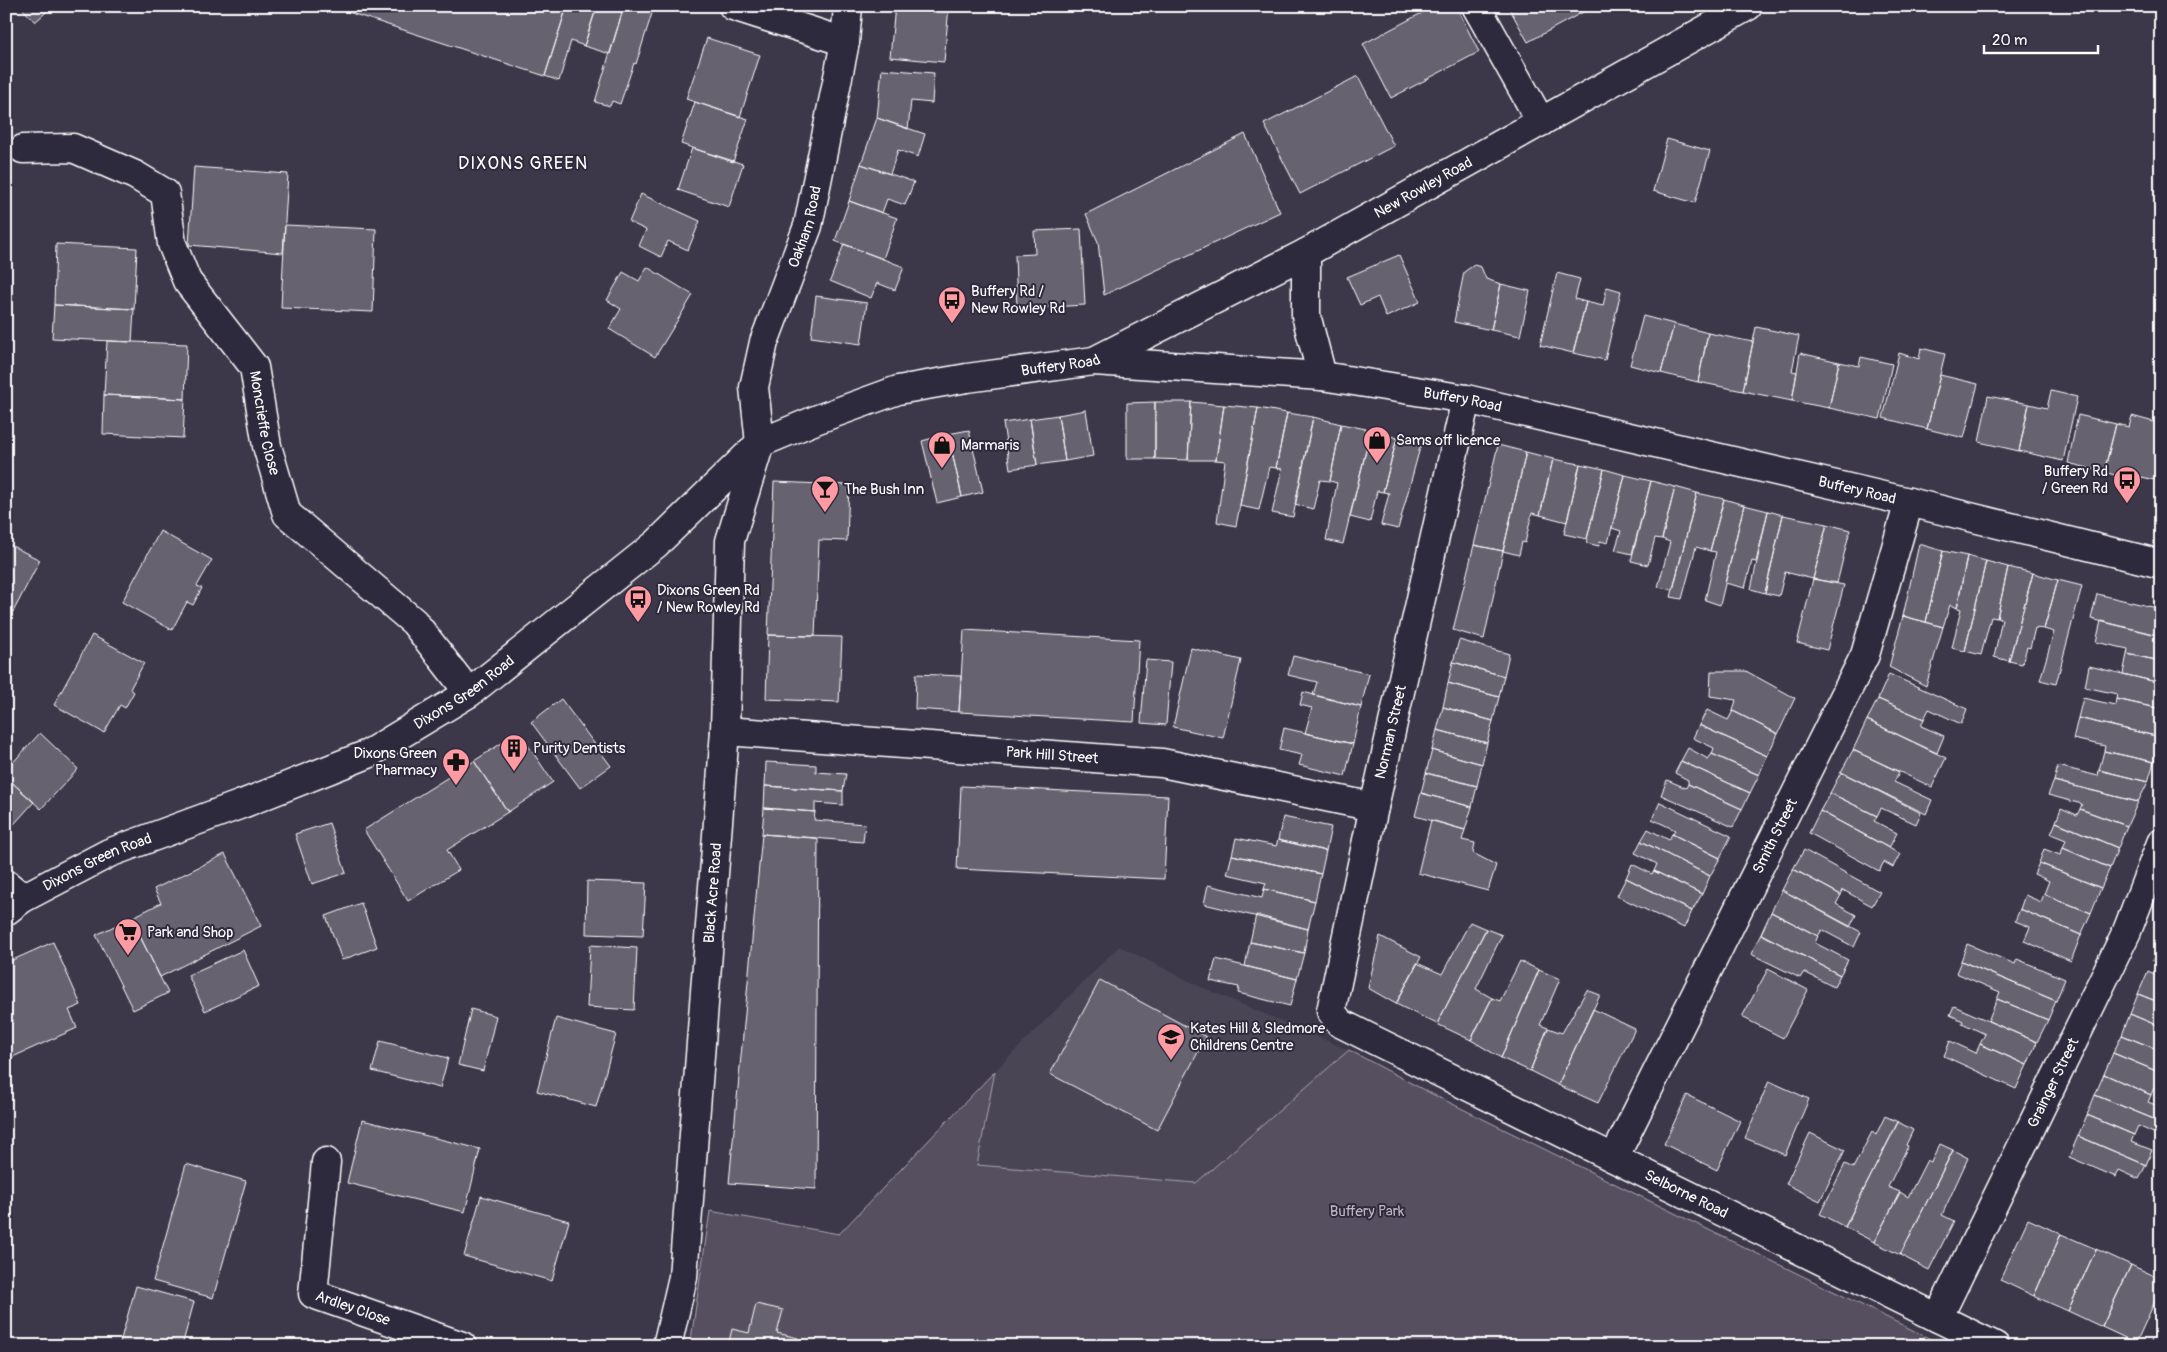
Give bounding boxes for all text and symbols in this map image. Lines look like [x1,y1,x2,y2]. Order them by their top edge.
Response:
scale bar [1984,22,2098,54]
text: 20 m [1992,31,2027,50]
district label: DIXONS GREEN [458,152,588,175]
street label: New Rowley Road [1371,153,1476,223]
street label: Oakham Road [784,184,825,270]
place label: Buffery Rd / New Rowley Rd [971,282,1065,318]
bus stop icon: Buffery Rd / New Rowley Rd [937,285,967,324]
street label: Buffery Road [1020,350,1104,380]
street label: Moncrieffe Close [245,369,285,478]
street label: Buffery Road [1422,383,1504,416]
shop icon: Sams off licence [1362,425,1392,464]
shop icon: Marmaris [927,430,957,469]
place label: Sams off licence [1396,431,1501,450]
place label: Marmaris [961,436,1019,455]
place label: Buffery Rd / Green Rd [2042,462,2108,498]
bus stop icon: Buffery Rd / Green Rd [2112,465,2142,504]
street label: Buffery Road [1816,472,1898,508]
bar icon: The Bush Inn [810,474,840,513]
place label: The Bush Inn [844,480,924,499]
place label: Dixons Green Rd / New Rowley Rd [657,581,760,617]
bus stop icon: Dixons Green Rd / New Rowley Rd [623,584,653,623]
street label: Dixons Green Road [410,651,518,734]
street label: Norman Street [1371,682,1411,781]
building icon: Purity Dentists [499,733,529,772]
place label: Purity Dentists [533,739,626,758]
street label: Park Hill Street [1005,742,1100,768]
place label: Dixons Green Pharmacy [353,744,438,780]
pharmacy icon: Dixons Green Pharmacy [441,747,471,786]
street label: Smith Street [1748,794,1802,877]
street label: Dixons Green Road [39,829,154,895]
street label: Black Acre Road [699,842,726,944]
supermarket icon: Park and Shop [113,917,143,956]
place label: Park and Shop [147,923,233,942]
place label: Kates Hill & Sledmore Childrens Centre [1190,1019,1326,1055]
school or university icon: Kates Hill & Sledmore Childrens Centre [1156,1022,1186,1061]
street label: Grainger Street [2023,1034,2083,1131]
street label: Selborne Road [1641,1165,1731,1223]
park label: Buffery Park [1330,1202,1405,1221]
street label: Ardley Close [313,1286,393,1330]

